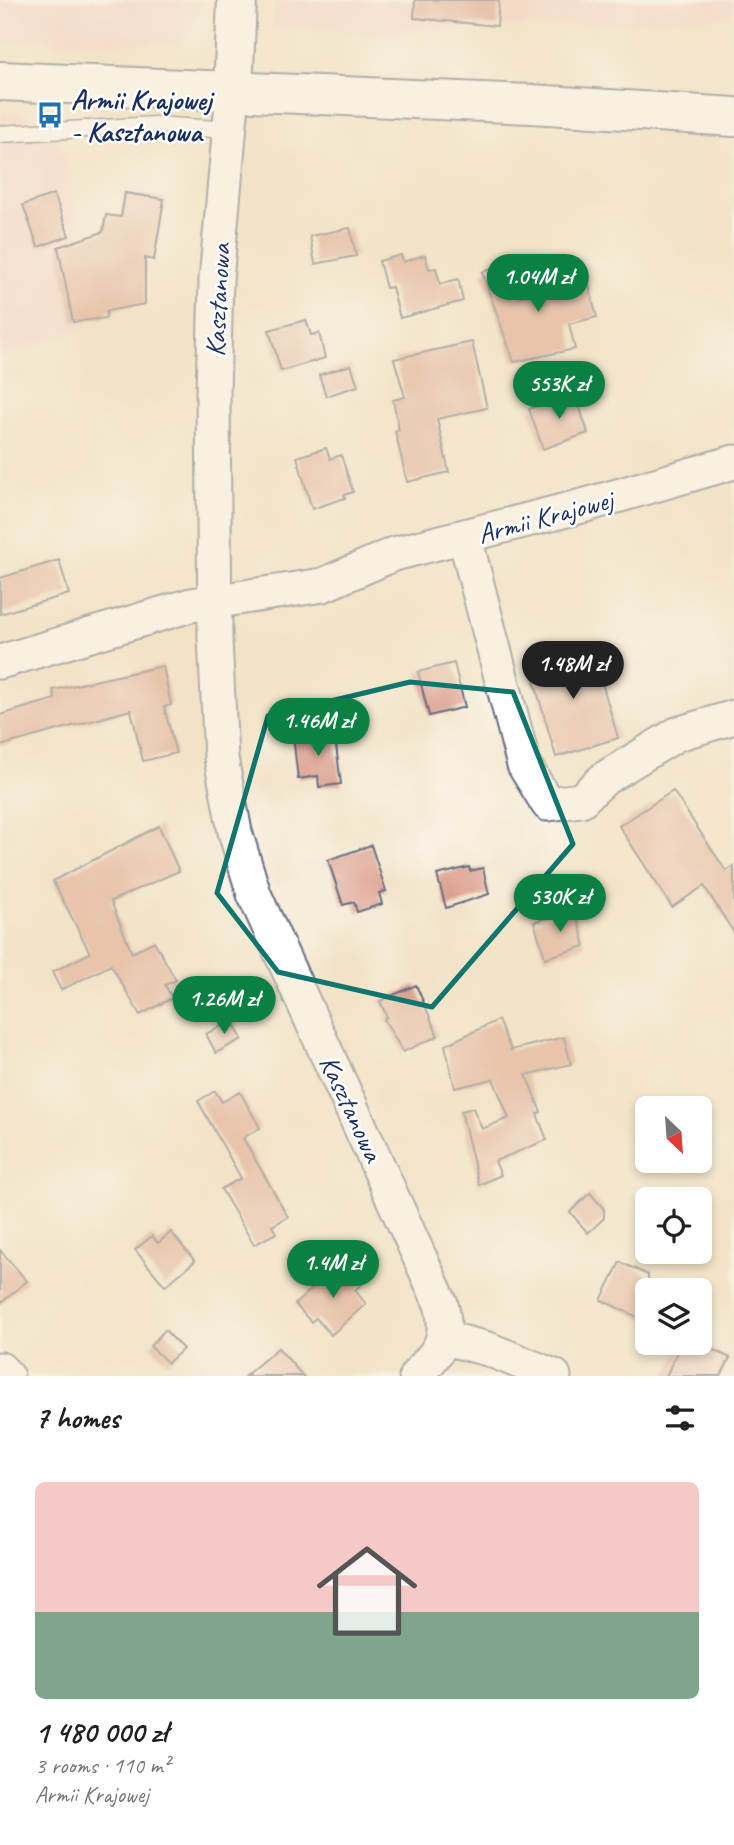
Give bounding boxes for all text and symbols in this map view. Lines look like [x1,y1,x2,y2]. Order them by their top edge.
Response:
place label: Armii Krajowej - Kasztanowa [71,82,215,149]
bus stop icon: Armii Krajowej - Kasztanowa [35,100,65,130]
street label: Kasztanowa [197,241,238,357]
pin: 1.04M zł [466,254,610,314]
text: 1.04M zł [503,262,573,291]
pin: 553K zł [494,362,624,421]
text: 553K zł [529,369,589,398]
street label: Armii Krajowej [474,481,620,551]
pin: 1.48M zł [501,642,645,701]
text: 1.48M zł [538,649,608,678]
pin: 1.46M zł [246,698,390,758]
text: 1.46M zł [283,706,353,735]
pin: 530K zł [495,874,625,934]
text: 530K zł [530,882,590,911]
pin: 1.26M zł [152,976,296,1036]
text: 1.26M zł [189,984,259,1013]
street label: Kasztanowa [312,1050,392,1168]
north arrow [635,1096,712,1172]
map controls [635,1096,712,1355]
button: locate [635,1187,712,1264]
pin: 1.4M zł [268,1240,398,1300]
text: 1.4M zł [303,1248,363,1277]
button: layers [635,1278,712,1355]
text: 7 homes [35,1399,120,1437]
icon: filters [661,1399,699,1437]
icon: home [304,1528,430,1654]
text: 1 480 000 zł [35,1713,167,1751]
text: 3 rooms · 110 m² [35,1751,170,1780]
text: Armii Krajowej [35,1780,149,1809]

